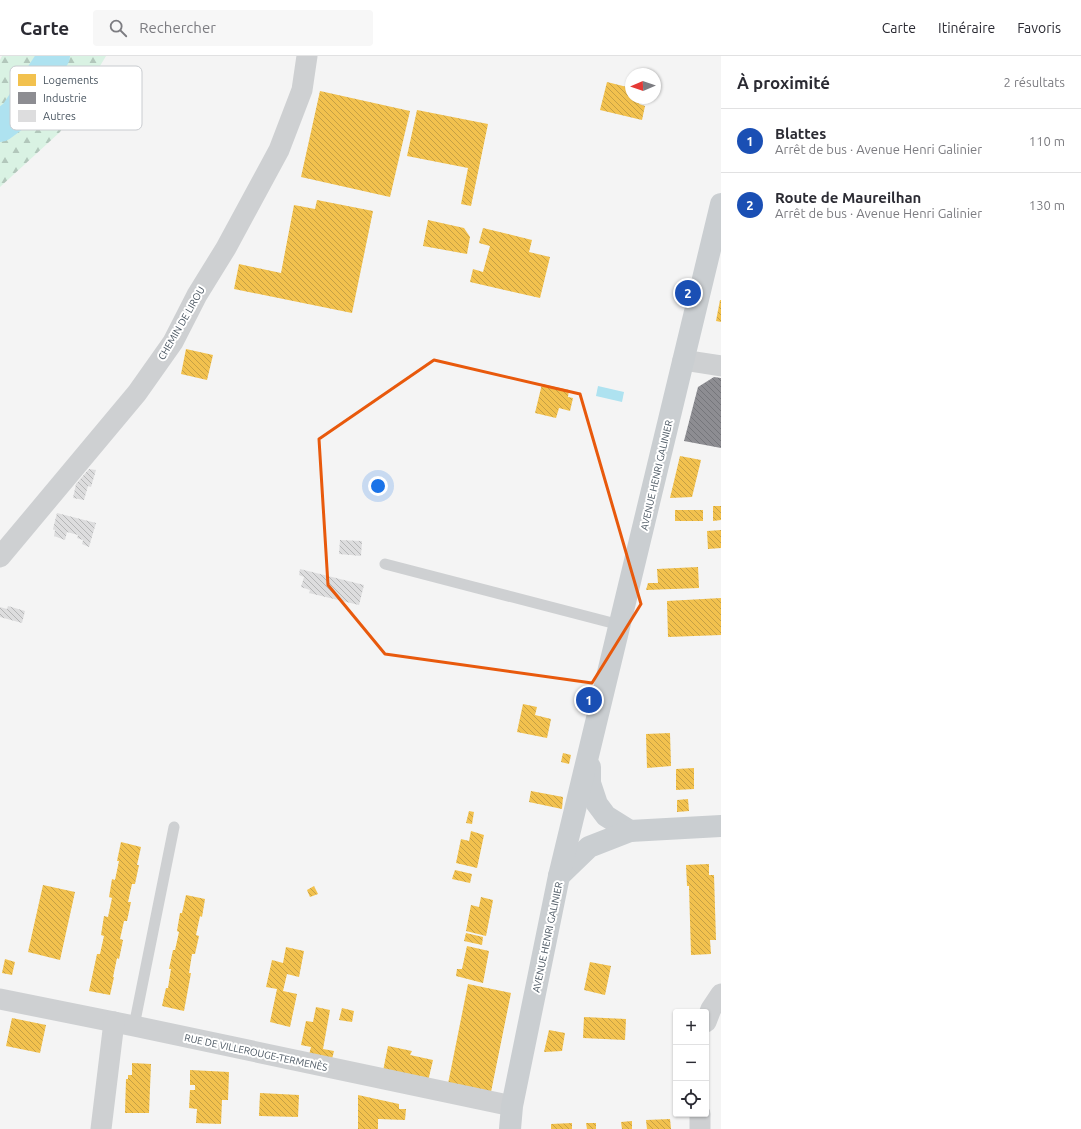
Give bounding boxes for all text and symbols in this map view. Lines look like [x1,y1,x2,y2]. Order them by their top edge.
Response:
search box [93,10,373,46]
text: Carte [20,17,69,39]
icon: search [107,17,129,39]
text: Rechercher [139,19,216,36]
text: Carte [882,20,916,36]
text: Itinéraire [938,20,995,36]
text: Favoris [1017,20,1061,36]
legend [10,66,142,130]
north arrow [625,68,661,104]
text: À proximité [737,73,830,92]
text: Logements [43,74,99,86]
text: 2 résultats [1004,75,1065,89]
text: Industrie [43,92,87,104]
text: Autres [43,110,76,122]
text: Blattes [775,125,826,142]
text: 1 [746,134,754,148]
text: 110 m [1029,134,1065,148]
text: Arrêt de bus · Avenue Henri Galinier [775,142,982,156]
text: Route de Maureilhan [775,189,921,206]
text: 2 [746,198,754,212]
text: 130 m [1029,198,1065,212]
text: Arrêt de bus · Avenue Henri Galinier [775,206,982,220]
pin: 2 [675,278,701,308]
street label: CHEMIN DE LIROU [156,285,207,362]
street label: AVENUE HENRI GALINIER [638,419,675,531]
your location [368,476,388,496]
pin: 1 [576,685,602,715]
street label: AVENUE HENRI GALINIER [530,881,565,993]
map controls [673,1009,709,1117]
button: + [673,1009,709,1045]
street label: RUE DE VILLEROUGE-TERMENÈS [183,1031,329,1073]
button: − [673,1045,709,1081]
button: locate [673,1081,709,1117]

